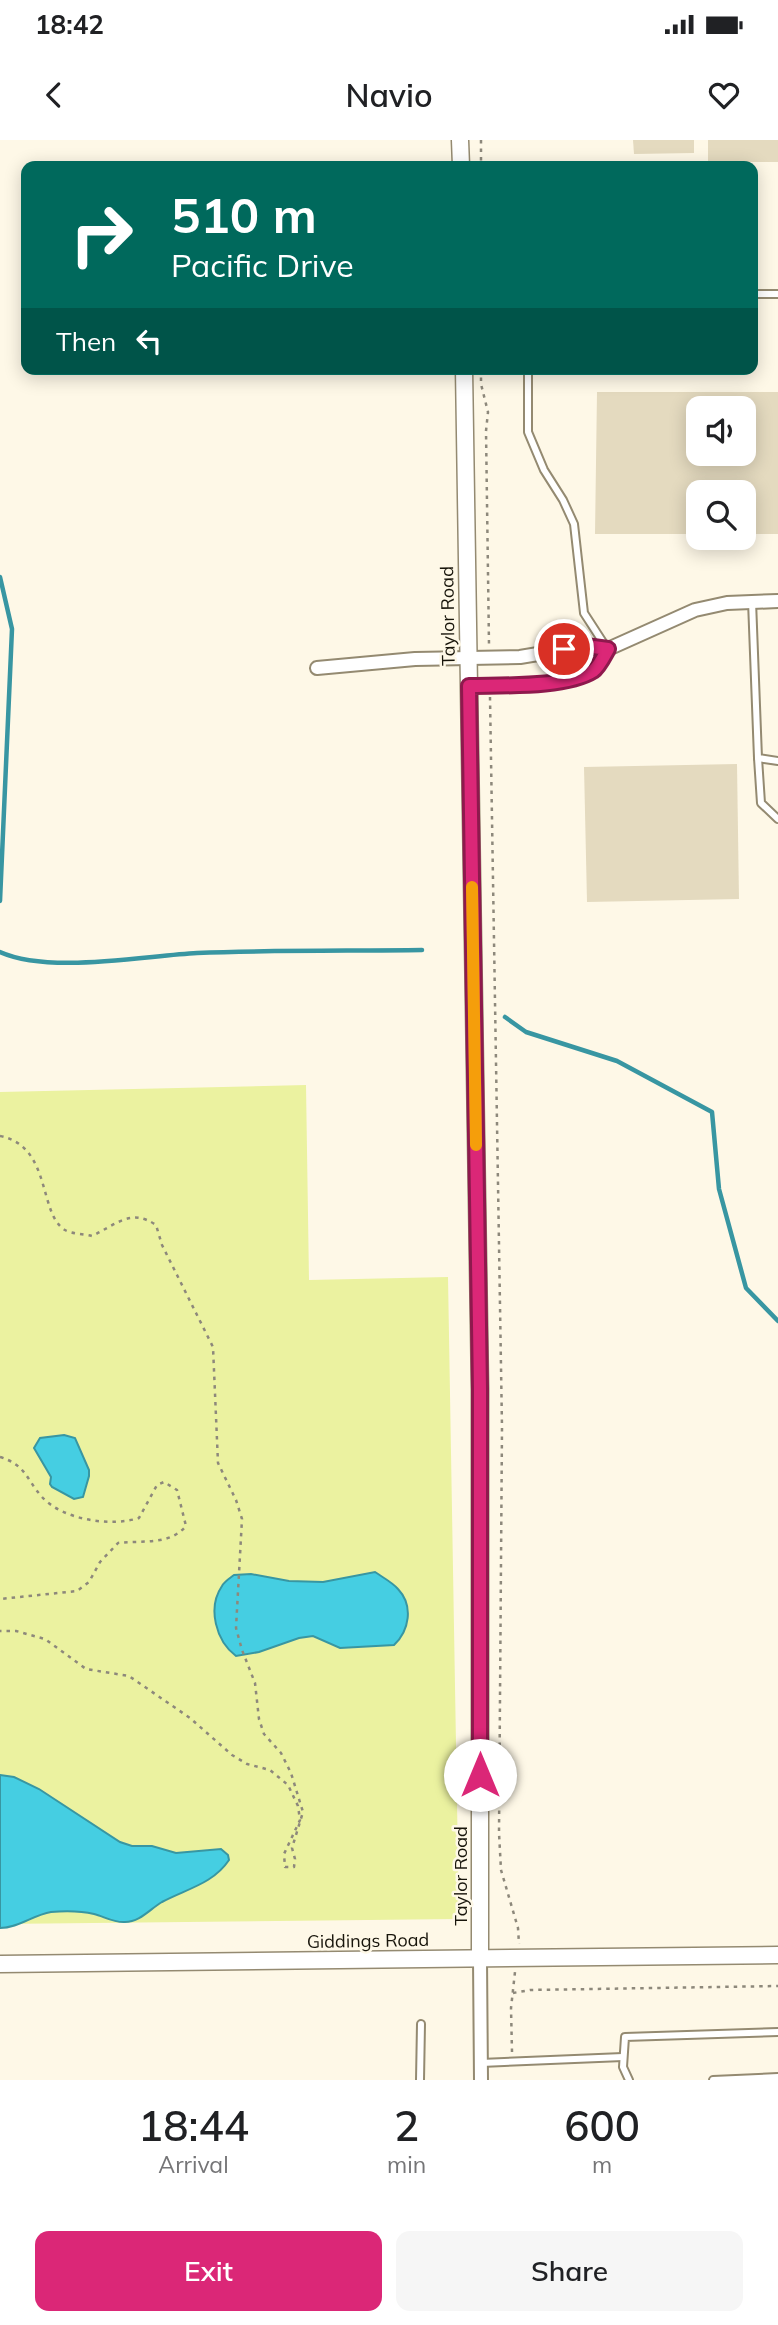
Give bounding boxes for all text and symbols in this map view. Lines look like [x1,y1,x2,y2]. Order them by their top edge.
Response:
text: 18:42 [35,8,104,41]
text: Navio [345,75,433,115]
icon: back [35,76,73,114]
icon: heart [705,76,743,114]
text: 510 m [171,184,317,245]
icon: right [56,189,147,280]
text: Pacific Drive [171,245,354,285]
icon: left [130,322,168,360]
text: Then [56,325,116,358]
map controls [686,396,756,550]
button: sound [686,396,756,466]
button: search [686,480,756,550]
street label: Taylor Road [435,566,460,666]
pin [534,619,594,679]
icon: arrive [545,630,583,668]
position arrow [443,1738,517,1812]
street label: Taylor Road [449,1826,472,1926]
street label: Giddings Road [307,1928,429,1953]
text: 18:44 [138,2099,249,2152]
text: 2 [394,2099,419,2152]
text: 600 [564,2099,640,2152]
text: Arrival [158,2150,229,2179]
text: min [387,2150,426,2179]
text: m [592,2150,612,2179]
button: Exit [35,2231,382,2311]
button: Share [396,2231,743,2311]

